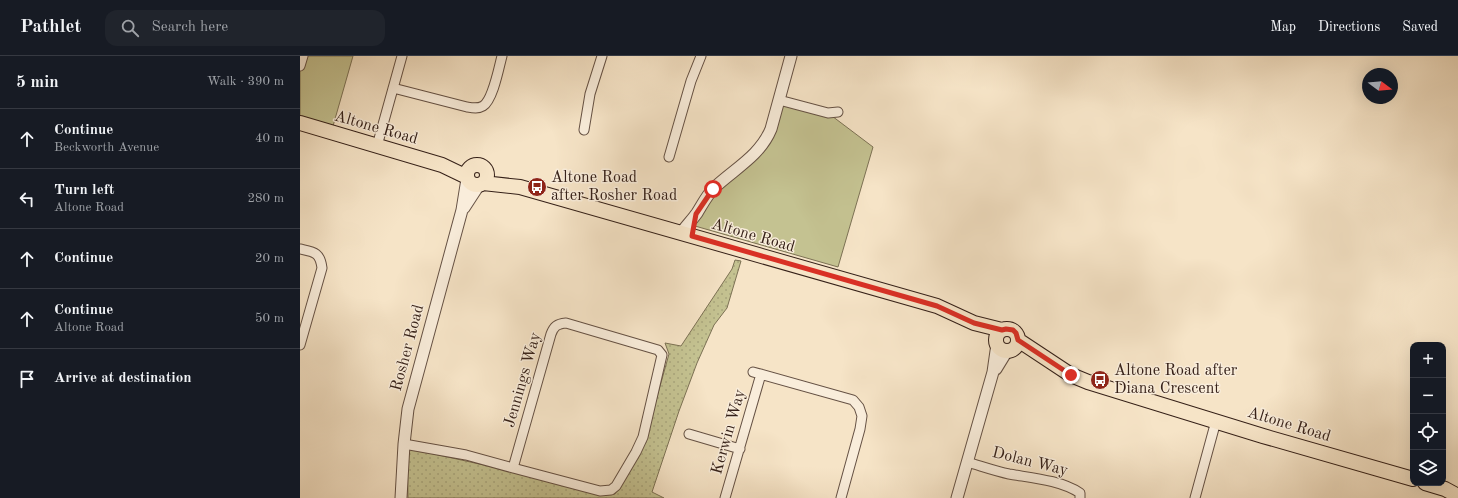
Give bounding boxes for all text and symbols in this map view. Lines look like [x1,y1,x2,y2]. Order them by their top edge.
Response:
search box [105,10,385,46]
icon: search [119,17,141,39]
text: Pathlet [20,18,81,37]
text: Search here [151,20,228,35]
text: Map [1270,20,1296,34]
text: Directions [1318,20,1380,34]
text: Saved [1402,20,1438,34]
north arrow [1362,68,1398,104]
text: 5 min [16,74,59,91]
text: Walk · 390 m [207,75,284,88]
street label: Altone Road [332,108,420,148]
text: Continue [54,123,113,138]
icon: ahead [16,128,38,150]
text: 40 m [255,132,284,145]
text: Beckworth Avenue [54,141,159,154]
place label: Altone Road after Rosher Road [551,170,677,204]
bus stop icon: Altone Road after Rosher Road [526,176,548,198]
route start [704,180,722,198]
text: Turn left [54,183,114,198]
icon: left [16,188,38,210]
text: 280 m [247,192,284,205]
text: Altone Road [54,201,124,214]
street label: Altone Road [709,216,797,256]
icon: ahead [16,248,38,270]
text: Continue [54,251,113,266]
text: 20 m [255,252,284,265]
text: Continue [54,303,113,318]
street label: Rosher Road [389,303,427,393]
icon: ahead [16,308,38,330]
text: 50 m [255,312,284,325]
text: Altone Road [54,321,124,334]
street label: Jennings Way [502,330,544,429]
map controls [1410,342,1446,486]
button: + [1410,342,1446,378]
place label: Altone Road after Diana Crescent [1114,363,1238,397]
route end [1062,366,1080,384]
icon: arrive [16,368,38,390]
bus stop icon: Altone Road after Diana Crescent [1089,369,1111,391]
text: Arrive at destination [54,371,192,386]
button: − [1410,378,1446,414]
street label: Kerwin Way [709,387,749,476]
street label: Altone Road [1245,405,1333,445]
button: locate [1410,414,1446,450]
street label: Dolan Way [990,445,1070,479]
button: layers [1410,450,1446,486]

